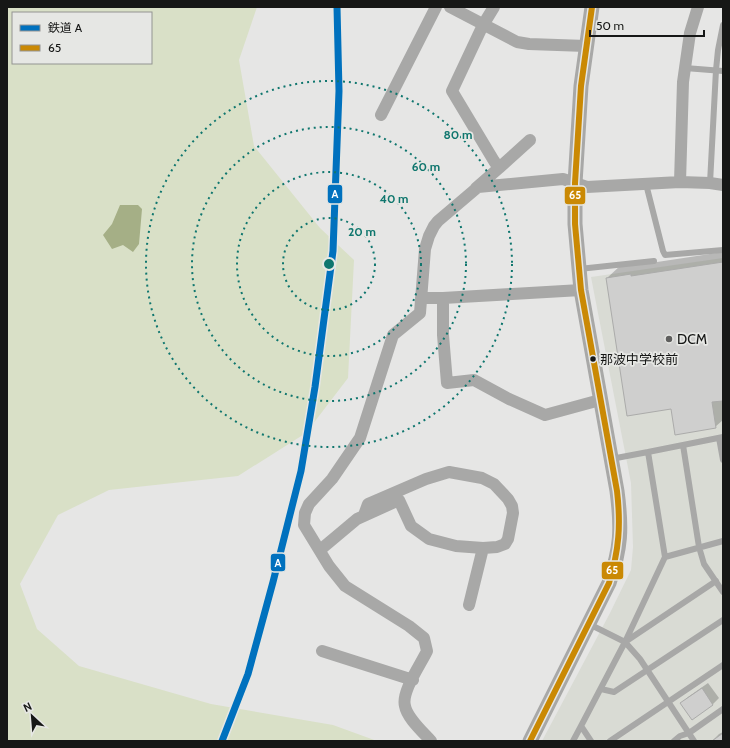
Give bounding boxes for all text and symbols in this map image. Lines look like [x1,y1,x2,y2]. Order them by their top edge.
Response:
legend [12,12,152,64]
scale bar [590,12,704,38]
text: 50 m [596,18,624,33]
text: 鉄道 A [48,20,83,35]
text: 65 [48,40,61,55]
text: 80 m [444,127,472,142]
text: 60 m [412,159,440,174]
line badge: A [327,184,343,204]
line badge: 65 [564,186,586,205]
text: A [332,187,339,201]
text: 65 [569,188,581,202]
text: 40 m [379,191,409,206]
text: 20 m [348,224,376,239]
centre of rings [322,257,336,271]
place label: DCM [677,330,707,348]
marker: DCM [664,334,674,344]
place label: 那波中学校前 [600,351,678,367]
marker: 那波中学校前 [588,354,598,364]
line badge: A [270,553,286,572]
text: A [275,556,282,570]
line badge: 65 [601,561,624,580]
text: 65 [606,563,618,577]
north arrow [12,696,52,736]
text: N [21,699,34,715]

